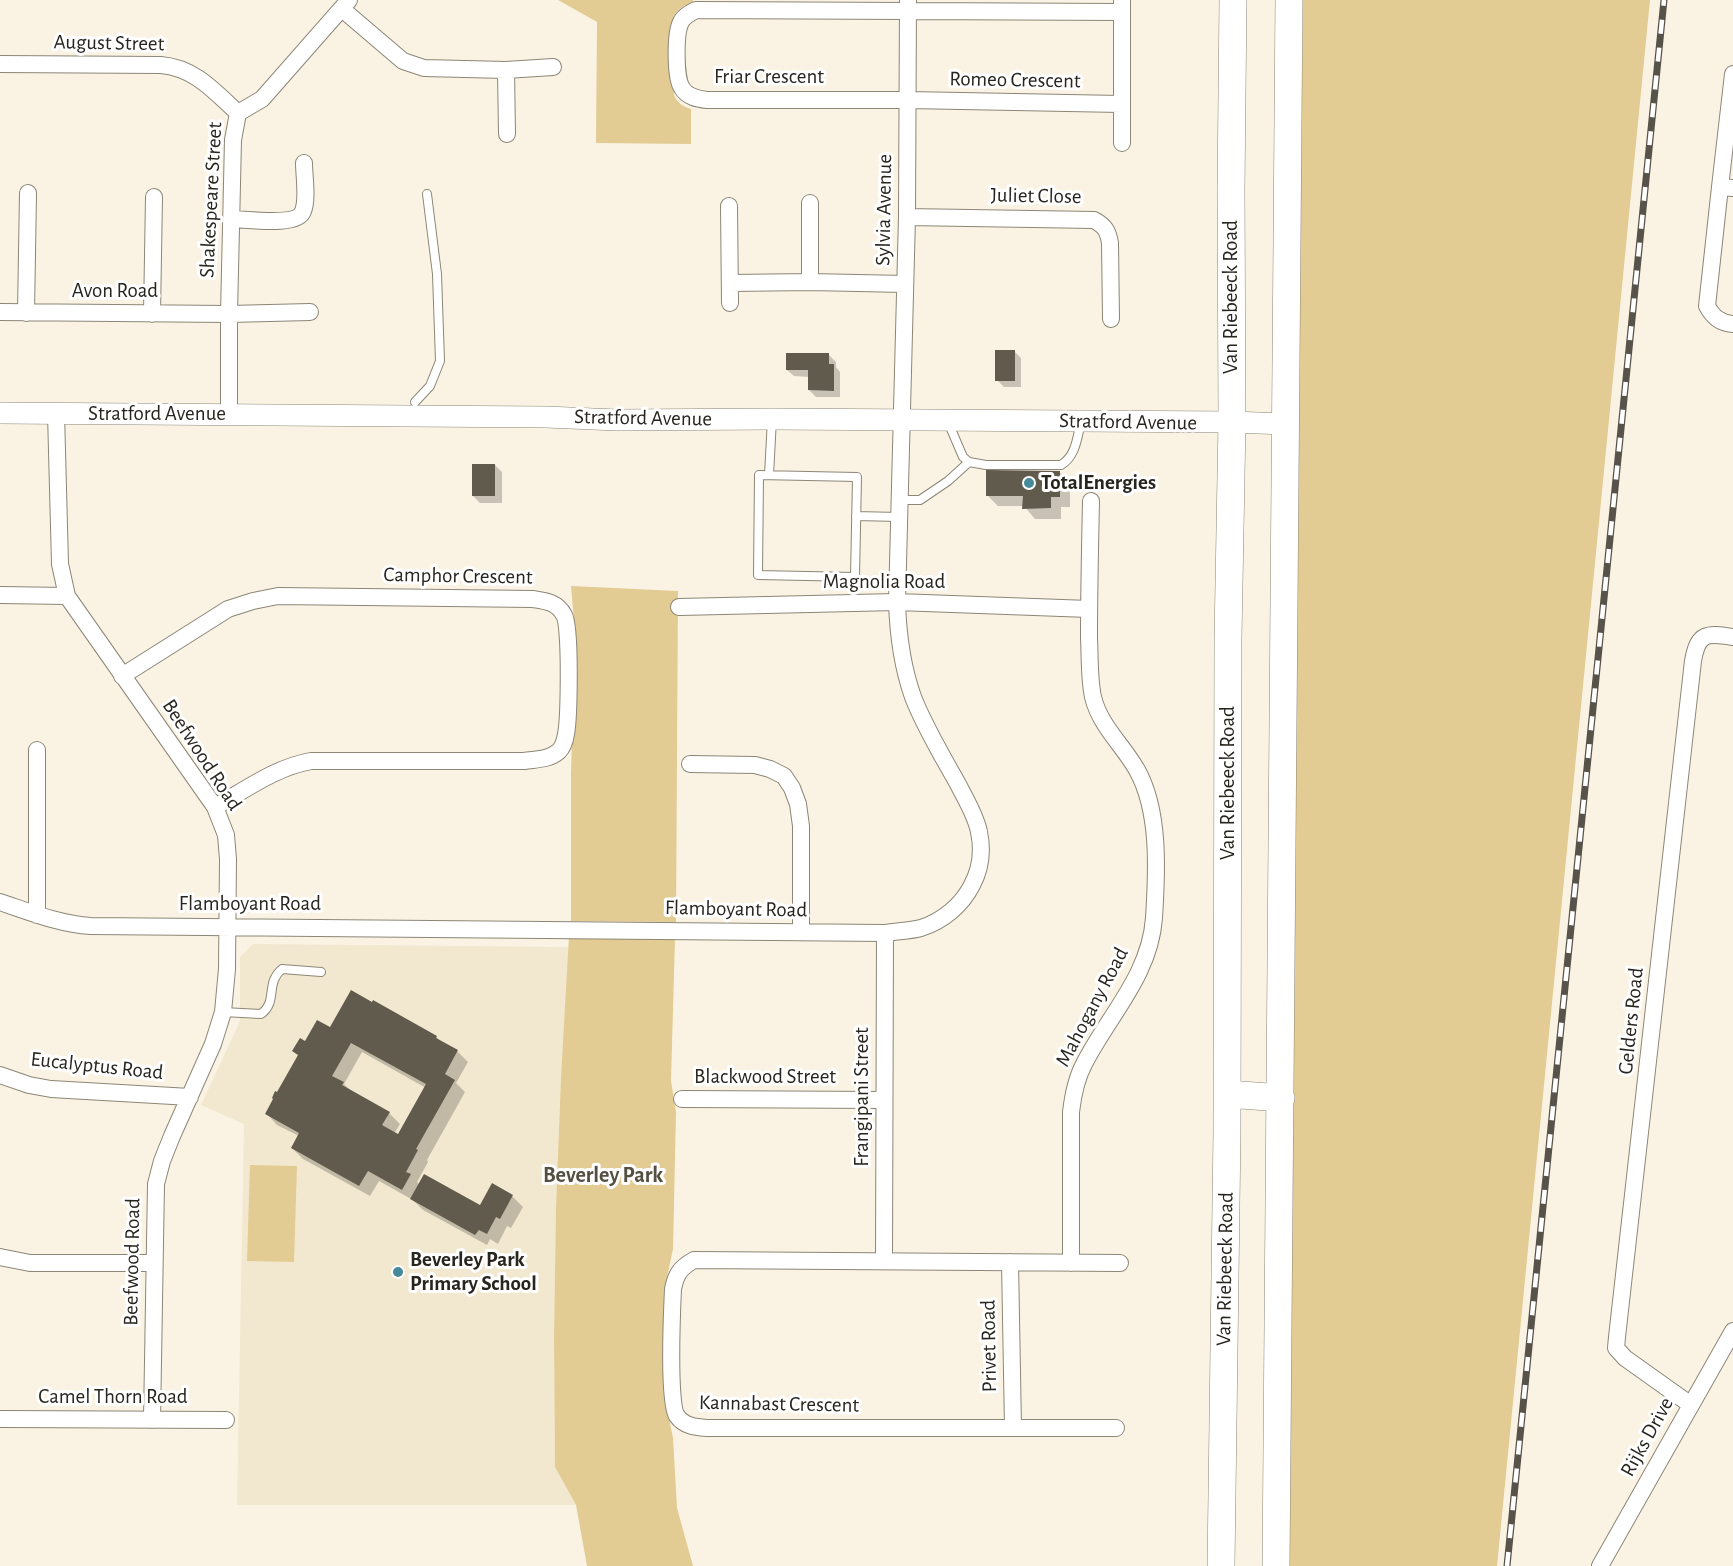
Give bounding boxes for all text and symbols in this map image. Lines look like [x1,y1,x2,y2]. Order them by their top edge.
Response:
street label: August Street [53,29,165,57]
street label: Friar Crescent [714,64,824,90]
street label: Romeo Crescent [949,66,1081,94]
street label: Shakespeare Street [194,121,228,279]
street label: Sylvia Avenue [870,154,898,266]
street label: Juliet Close [990,183,1082,209]
street label: Van Riebeeck Road [1218,220,1244,374]
street label: Avon Road [72,278,158,304]
street label: Stratford Avenue [88,401,226,427]
street label: Stratford Avenue [574,404,712,432]
street label: Stratford Avenue [1059,408,1197,436]
place label: TotalEnergies [1041,470,1156,496]
marker: TotalEnergies [1022,476,1036,490]
street label: Camphor Crescent [383,562,533,590]
street label: Magnolia Road [823,569,945,595]
street label: Beefwood Road [157,695,247,815]
street label: Van Riebeeck Road [1215,706,1241,860]
street label: Flamboyant Road [179,891,321,917]
street label: Flamboyant Road [665,895,807,923]
street label: Mahogany Road [1050,943,1134,1071]
street label: Gelders Road [1613,966,1649,1076]
street label: Frangipani Street [849,1027,875,1167]
street label: Eucalyptus Road [29,1047,165,1085]
street label: Blackwood Street [694,1064,836,1090]
district label: Beverley Park [543,1162,663,1188]
street label: Van Riebeeck Road [1211,1192,1239,1346]
street label: Beefwood Road [118,1198,146,1326]
place label: Beverley Park Primary School [410,1247,537,1297]
marker: Beverley Park Primary School [391,1265,405,1279]
street label: Privet Road [976,1299,1002,1393]
street label: Camel Thorn Road [38,1384,188,1410]
street label: Kannabast Crescent [699,1390,859,1418]
street label: Rijks Drive [1615,1393,1679,1481]

